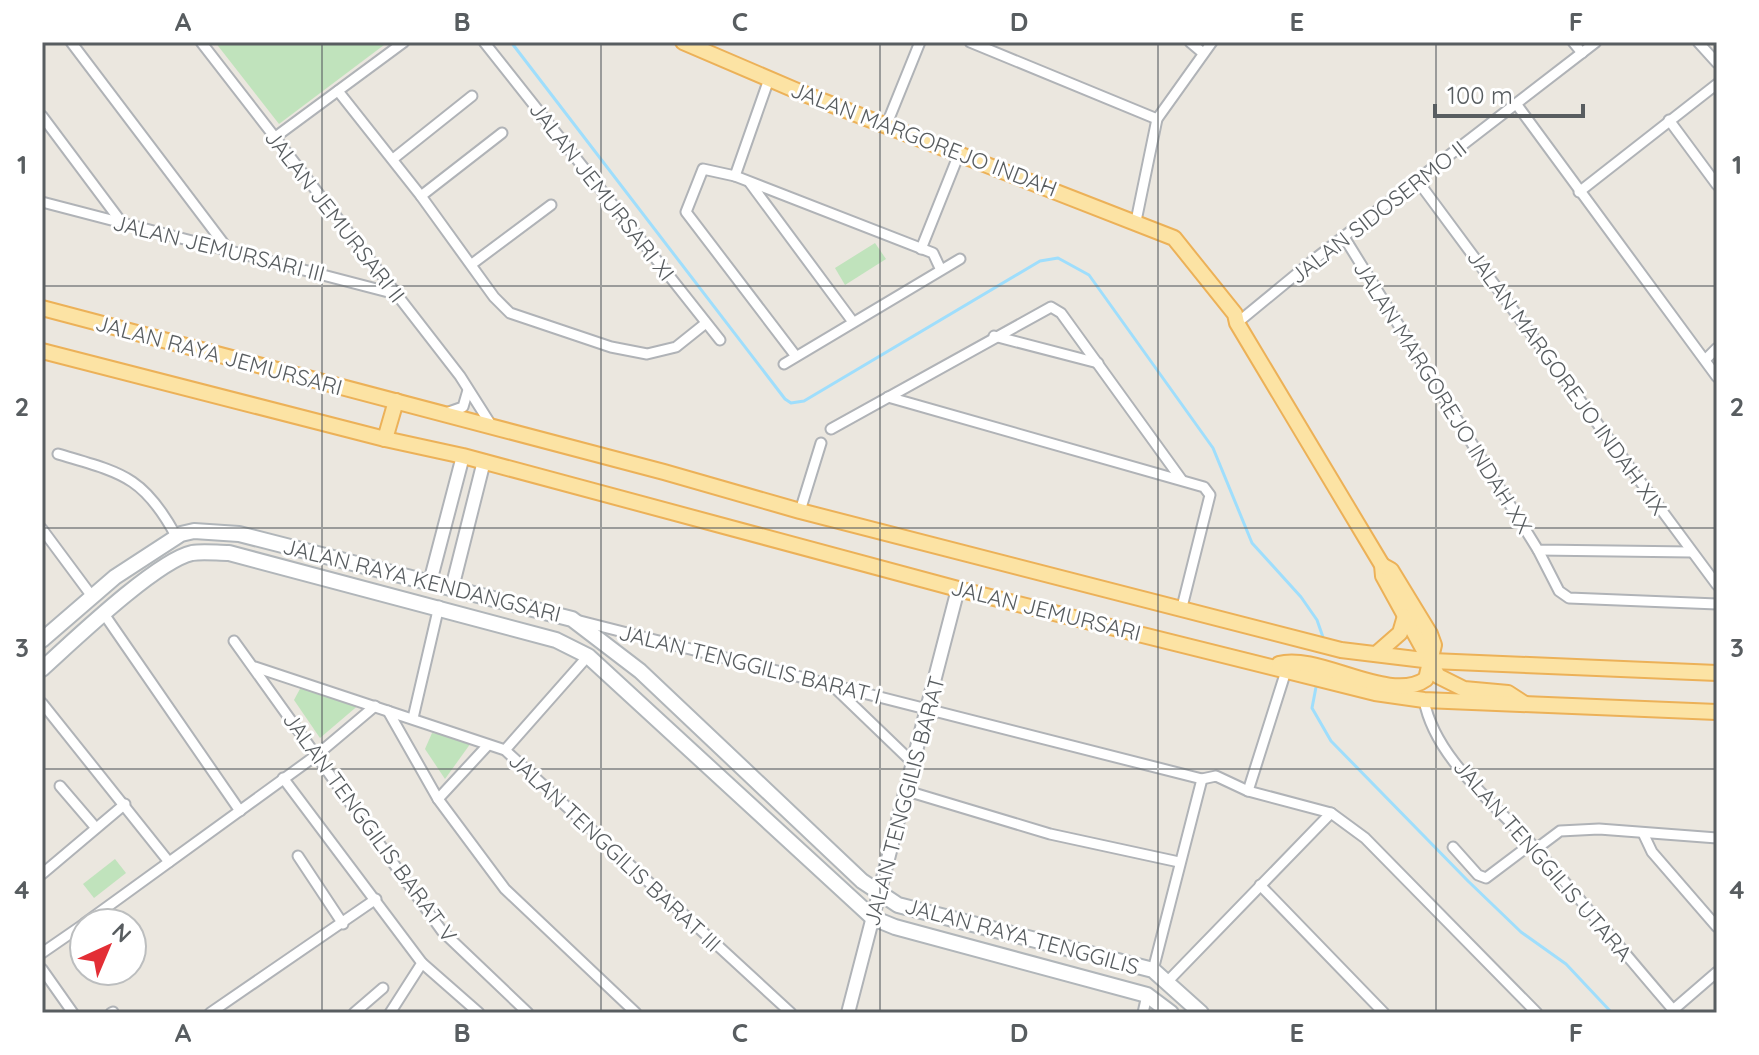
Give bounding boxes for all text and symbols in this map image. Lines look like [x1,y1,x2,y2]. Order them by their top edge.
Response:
text: A [175,5,192,38]
text: B [453,5,471,38]
text: C [732,5,748,38]
text: D [1010,5,1028,38]
text: E [1290,5,1304,38]
text: F [1569,5,1583,38]
scale bar [1435,68,1583,118]
street label: JALAN MARGOREJO INDAH [787,75,1061,203]
text: 100 m [1447,80,1513,110]
street label: JALAN JEMURSARI XI [523,96,681,286]
street label: JALAN JEMURSARI II [259,124,411,308]
street label: JALAN SIDOSERMO II [1284,134,1472,290]
text: 1 [17,148,27,181]
text: 1 [1732,148,1742,181]
street label: JALAN JEMURSARI III [110,208,328,288]
street label: JALAN MARGOREJO INDAH XIX [1461,244,1673,520]
street label: JALAN MARGOREJO INDAH XX [1347,256,1539,538]
street label: JALAN RAYA JEMURSARI [92,309,346,401]
text: 2 [15,390,29,423]
text: 2 [1730,390,1744,423]
street label: JALAN RAYA KENDANGSARI [280,532,564,628]
street label: JALAN JEMURSARI [948,573,1144,647]
street label: JALAN TENGGILIS BARAT I [616,618,884,710]
text: 3 [15,631,29,664]
text: 3 [1730,631,1744,664]
street label: JALAN TENGGILIS BARAT [857,673,951,929]
street label: JALAN TENGGILIS BARAT V [277,706,463,948]
street label: JALAN TENGGILIS BARAT III [503,746,727,958]
street label: JALAN TENGGILIS UTARA [1447,753,1639,967]
text: 4 [14,873,30,906]
text: 4 [1729,873,1745,906]
street label: JALAN RAYA TENGGILIS [902,891,1142,981]
north arrow [68,907,148,987]
text: N [106,917,137,948]
text: A [175,1016,192,1049]
text: B [453,1016,471,1049]
text: C [732,1016,748,1049]
text: D [1010,1016,1028,1049]
text: E [1290,1016,1304,1049]
text: F [1569,1016,1583,1049]

